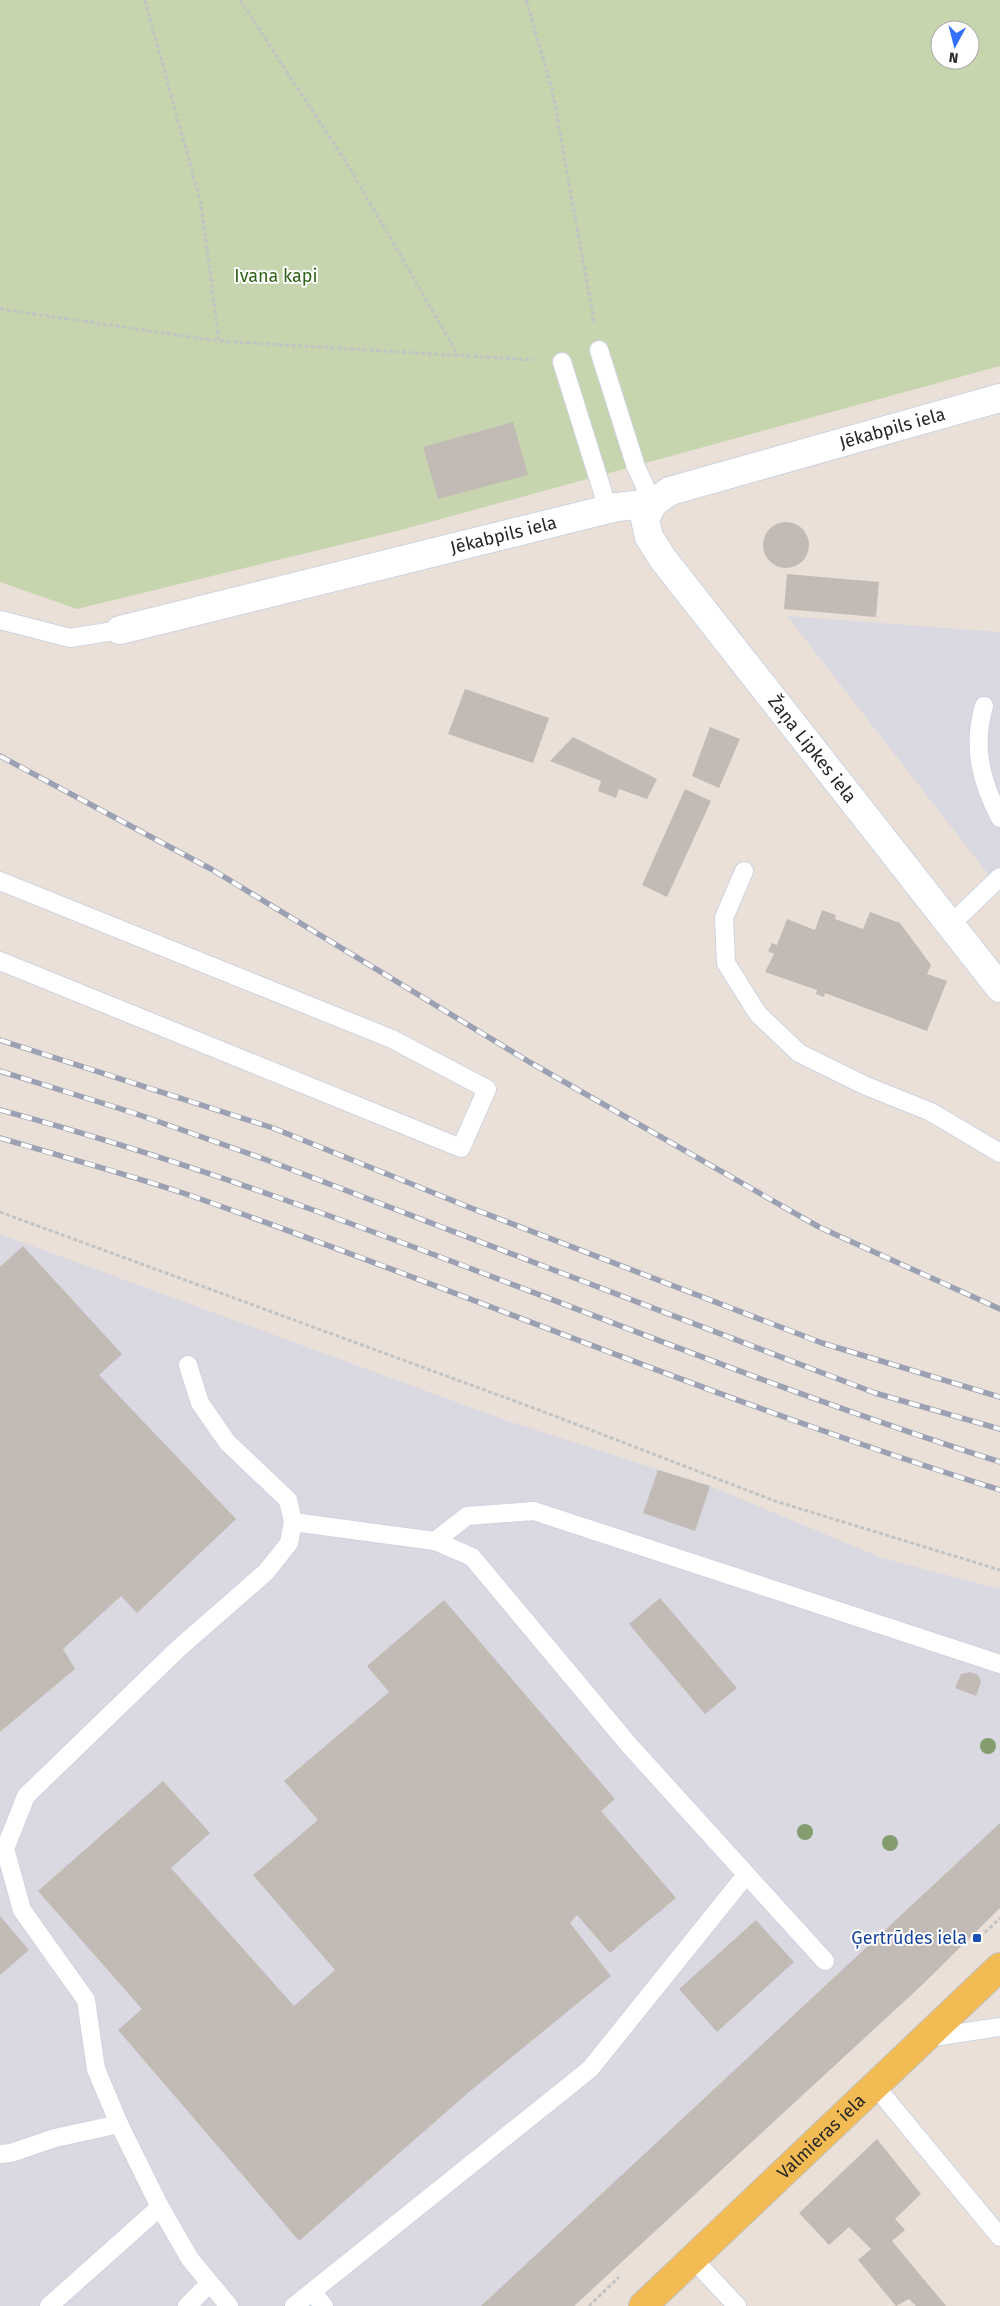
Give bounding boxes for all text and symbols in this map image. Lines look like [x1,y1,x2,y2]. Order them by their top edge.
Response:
north arrow [930,20,980,70]
text: N [948,48,959,66]
park label: Ivana kapi [234,265,318,287]
street label: Jēkabpils iela [837,403,948,454]
street label: Jēkabpils iela [448,511,559,559]
street label: Žaņa Lipkes iela [763,691,861,807]
place label: Ģertrūdes iela [851,1927,967,1950]
marker: Ģertrūdes iela [971,1932,983,1944]
street label: Valmieras iela [773,2090,870,2184]

